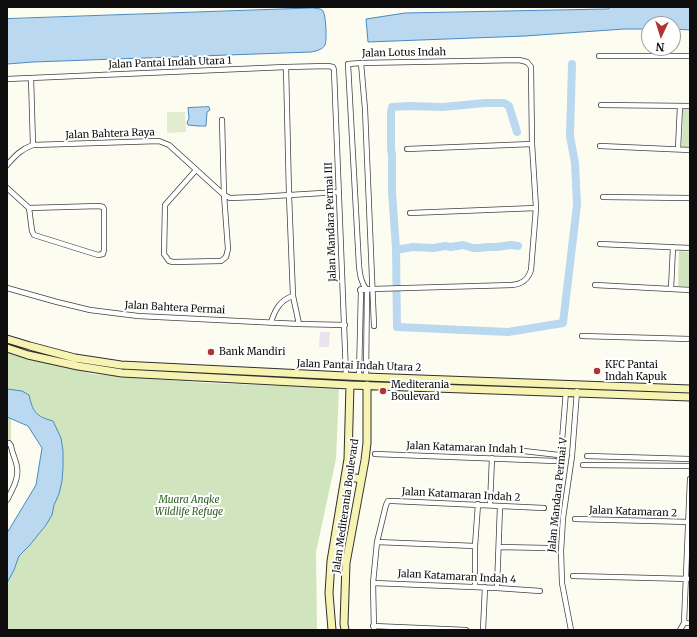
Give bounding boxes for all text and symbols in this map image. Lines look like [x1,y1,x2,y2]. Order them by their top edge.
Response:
north arrow [641,16,681,56]
text: N [655,40,665,54]
street label: Jalan Lotus Indah [362,46,446,60]
street label: Jalan Pantai Indah Utara 1 [108,55,232,71]
street label: Jalan Bahtera Raya [65,126,155,142]
street label: Jalan Mandara Permai III [323,162,339,282]
street label: Jalan Bahtera Permai [124,299,226,317]
place label: Bank Mandiri [219,346,286,358]
marker: Bank Mandiri [206,347,216,357]
street label: Jalan Pantai Indah Utara 2 [296,358,422,374]
place label: KFC Pantai Indah Kapuk [605,359,667,382]
marker: KFC Pantai Indah Kapuk [592,366,602,376]
place label: Mediterania Boulevard [391,379,449,402]
marker: Mediterania Boulevard [378,386,388,396]
street label: Jalan Mandara Permai V [546,437,570,553]
street label: Jalan Mediterania Boulevard [331,438,361,574]
street label: Jalan Katamaran Indah 1 [406,440,524,456]
street label: Jalan Katamaran Indah 2 [401,486,521,504]
park label: Muara Angke Wildlife Refuge [155,494,223,518]
street label: Jalan Katamaran 2 [589,504,677,520]
street label: Jalan Katamaran Indah 4 [397,568,517,586]

